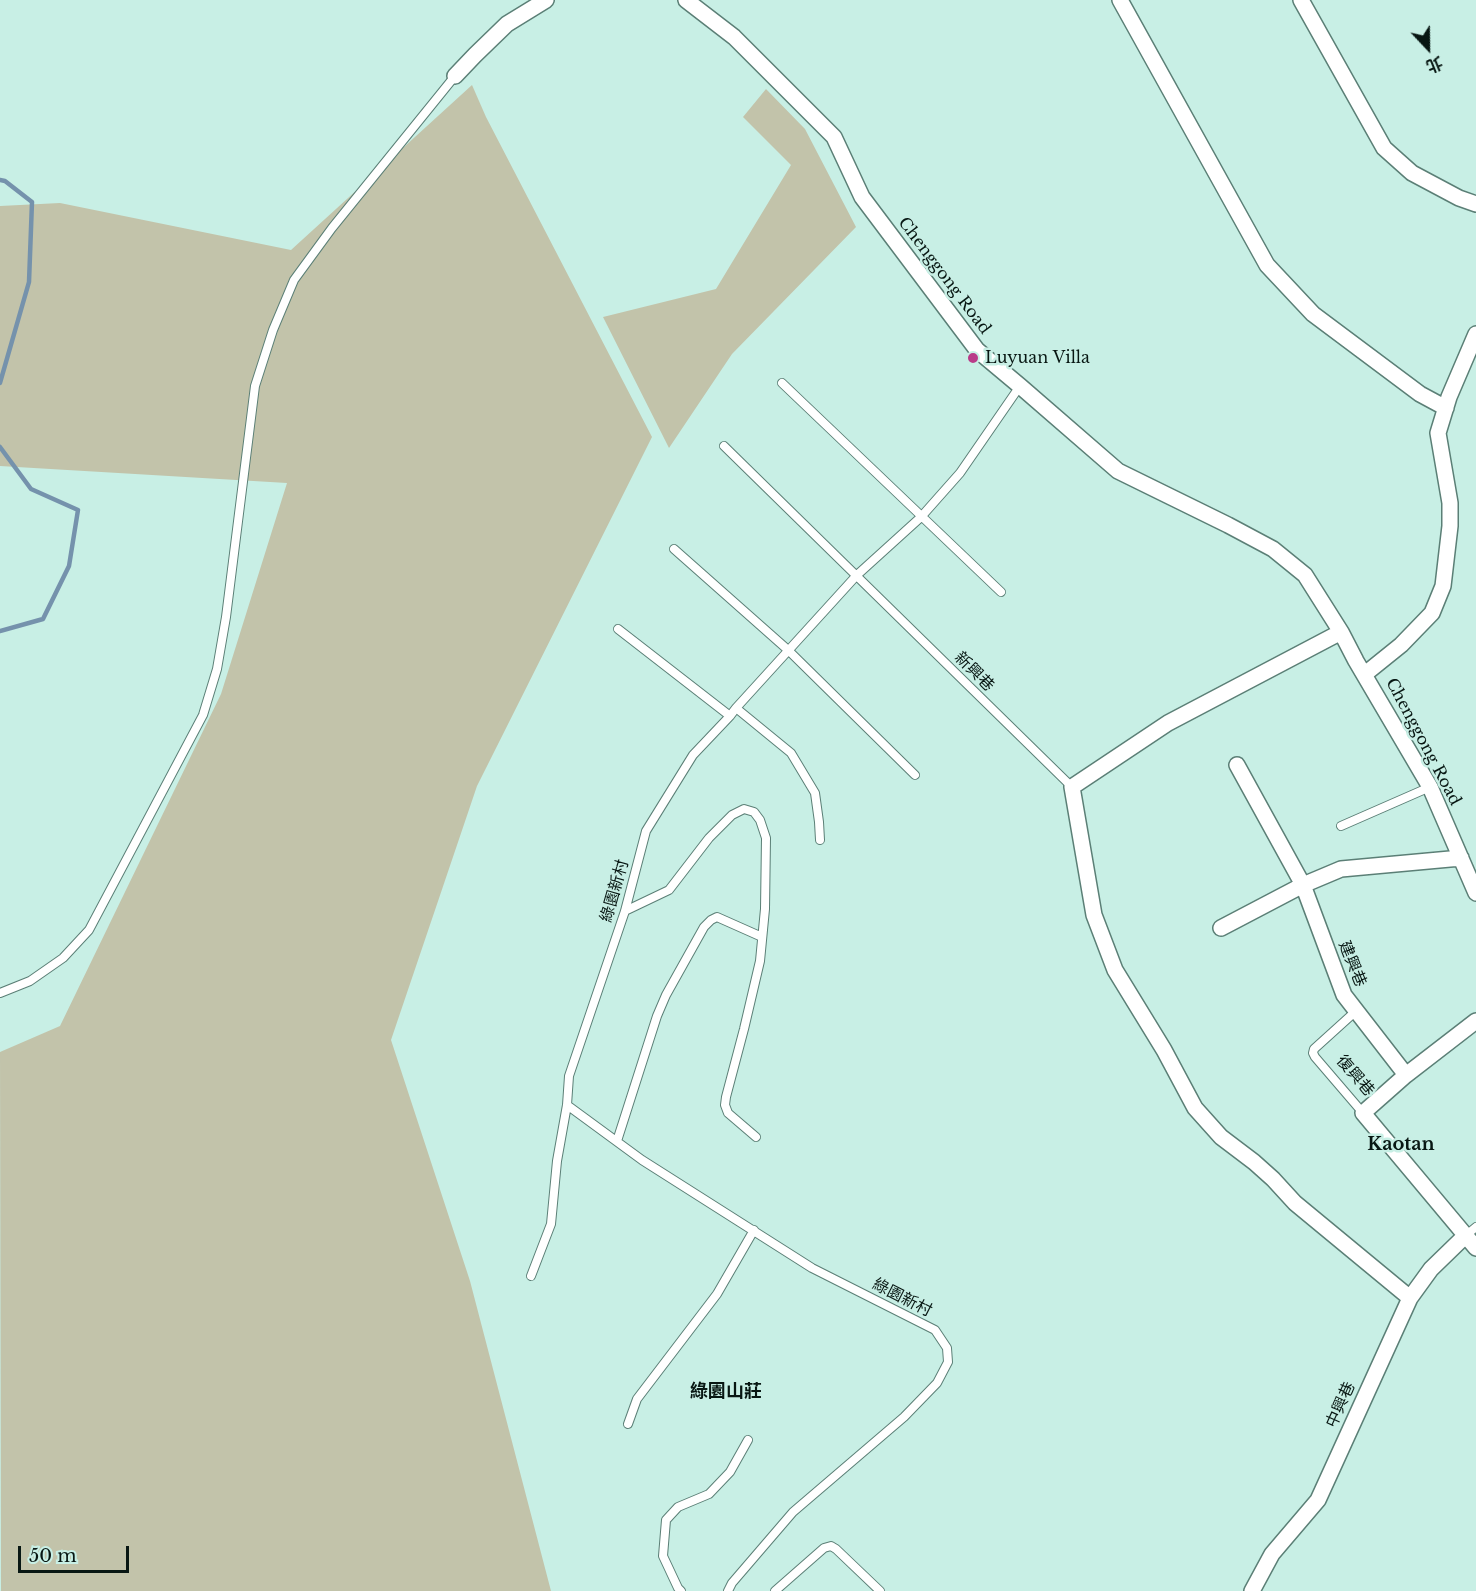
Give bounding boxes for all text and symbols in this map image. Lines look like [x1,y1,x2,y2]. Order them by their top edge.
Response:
north arrow [1398,18,1458,78]
text: 北 [1424,52,1446,77]
street label: Chenggong Road [894,214,994,338]
place label: Luyuan Villa [985,348,1090,368]
marker: Luyuan Villa [966,351,980,365]
street label: 新興巷 [950,648,998,696]
street label: Chenggong Road [1381,675,1465,809]
street label: 綠園新村 [597,858,633,924]
street label: 建興巷 [1334,938,1370,990]
street label: 復興巷 [1332,1052,1378,1100]
district label: Kaotan [1367,1134,1435,1156]
street label: 綠園新村 [869,1275,935,1321]
street label: 中興巷 [1322,1379,1360,1431]
district label: 綠園山莊 [690,1381,762,1403]
scale bar [21,1534,132,1572]
text: 50 m [29,1545,77,1567]

